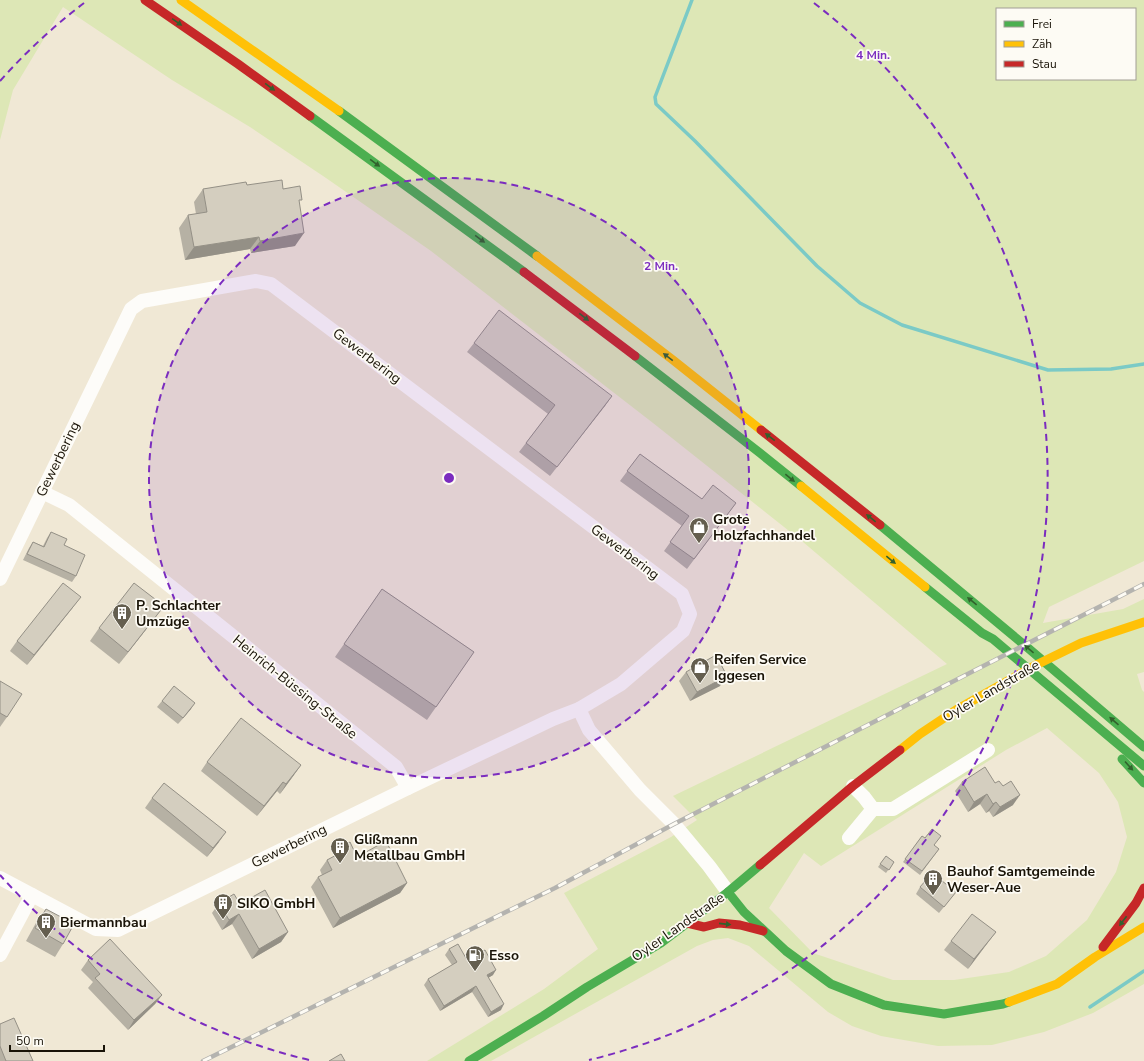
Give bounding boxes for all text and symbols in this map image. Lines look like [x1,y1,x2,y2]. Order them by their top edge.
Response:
legend [996,8,1136,80]
text: Frei [1032,16,1052,32]
one-way arrow [172,18,182,26]
text: Zäh [1032,36,1052,52]
text: 4 Min. [856,47,890,63]
text: Stau [1032,56,1057,72]
one-way arrow [264,83,275,91]
one-way arrow [370,159,380,167]
one-way arrow [475,235,486,243]
text: 2 Min. [644,258,678,274]
one-way arrow [578,313,589,322]
street label: Gewerbering [329,324,405,388]
one-way arrow [662,352,673,361]
street label: Gewerbering [32,418,84,500]
one-way arrow [765,433,776,441]
centre of rings [442,471,456,485]
one-way arrow [785,473,796,482]
place label: Grote Holzfachhandel [713,510,815,545]
one-way arrow [866,514,877,523]
shop icon: Grote Holzfachhandel [688,516,710,544]
street label: Gewerbering [587,520,663,584]
one-way arrow [886,555,897,564]
place label: P. Schlachter Umzüge [136,596,221,631]
one-way arrow [966,596,977,605]
building icon: P. Schlachter Umzüge [111,602,133,630]
street label: Heinrich-Büssing-Straße [229,631,361,743]
one-way arrow [1024,644,1035,653]
place label: Reifen Service Iggesen [714,650,807,685]
street label: Oyler Landstraße [939,655,1043,727]
shop icon: Reifen Service Iggesen [689,656,711,684]
one-way arrow [1109,717,1120,726]
one-way arrow [1124,761,1134,771]
street label: Gewerbering [248,820,330,872]
place label: Glißmann Metallbau GmbH [354,830,465,865]
building icon: Glißmann Metallbau GmbH [329,836,351,864]
place label: Bauhof Samtgemeinde Weser-Aue [947,862,1096,897]
building icon: Bauhof Samtgemeinde Weser-Aue [922,868,944,896]
street label: Oyler Landstraße [628,888,728,966]
building icon: SIKO GmbH [212,892,234,920]
place label: SIKO GmbH [237,894,315,913]
building icon: Biermannbau [35,911,57,939]
place label: Biermannbau [60,913,147,932]
one-way arrow [1118,915,1127,926]
one-way arrow [719,920,732,927]
fuel station icon: Esso [464,944,486,972]
place label: Esso [489,946,519,965]
scale bar [10,1027,104,1053]
text: 50 m [16,1033,44,1049]

